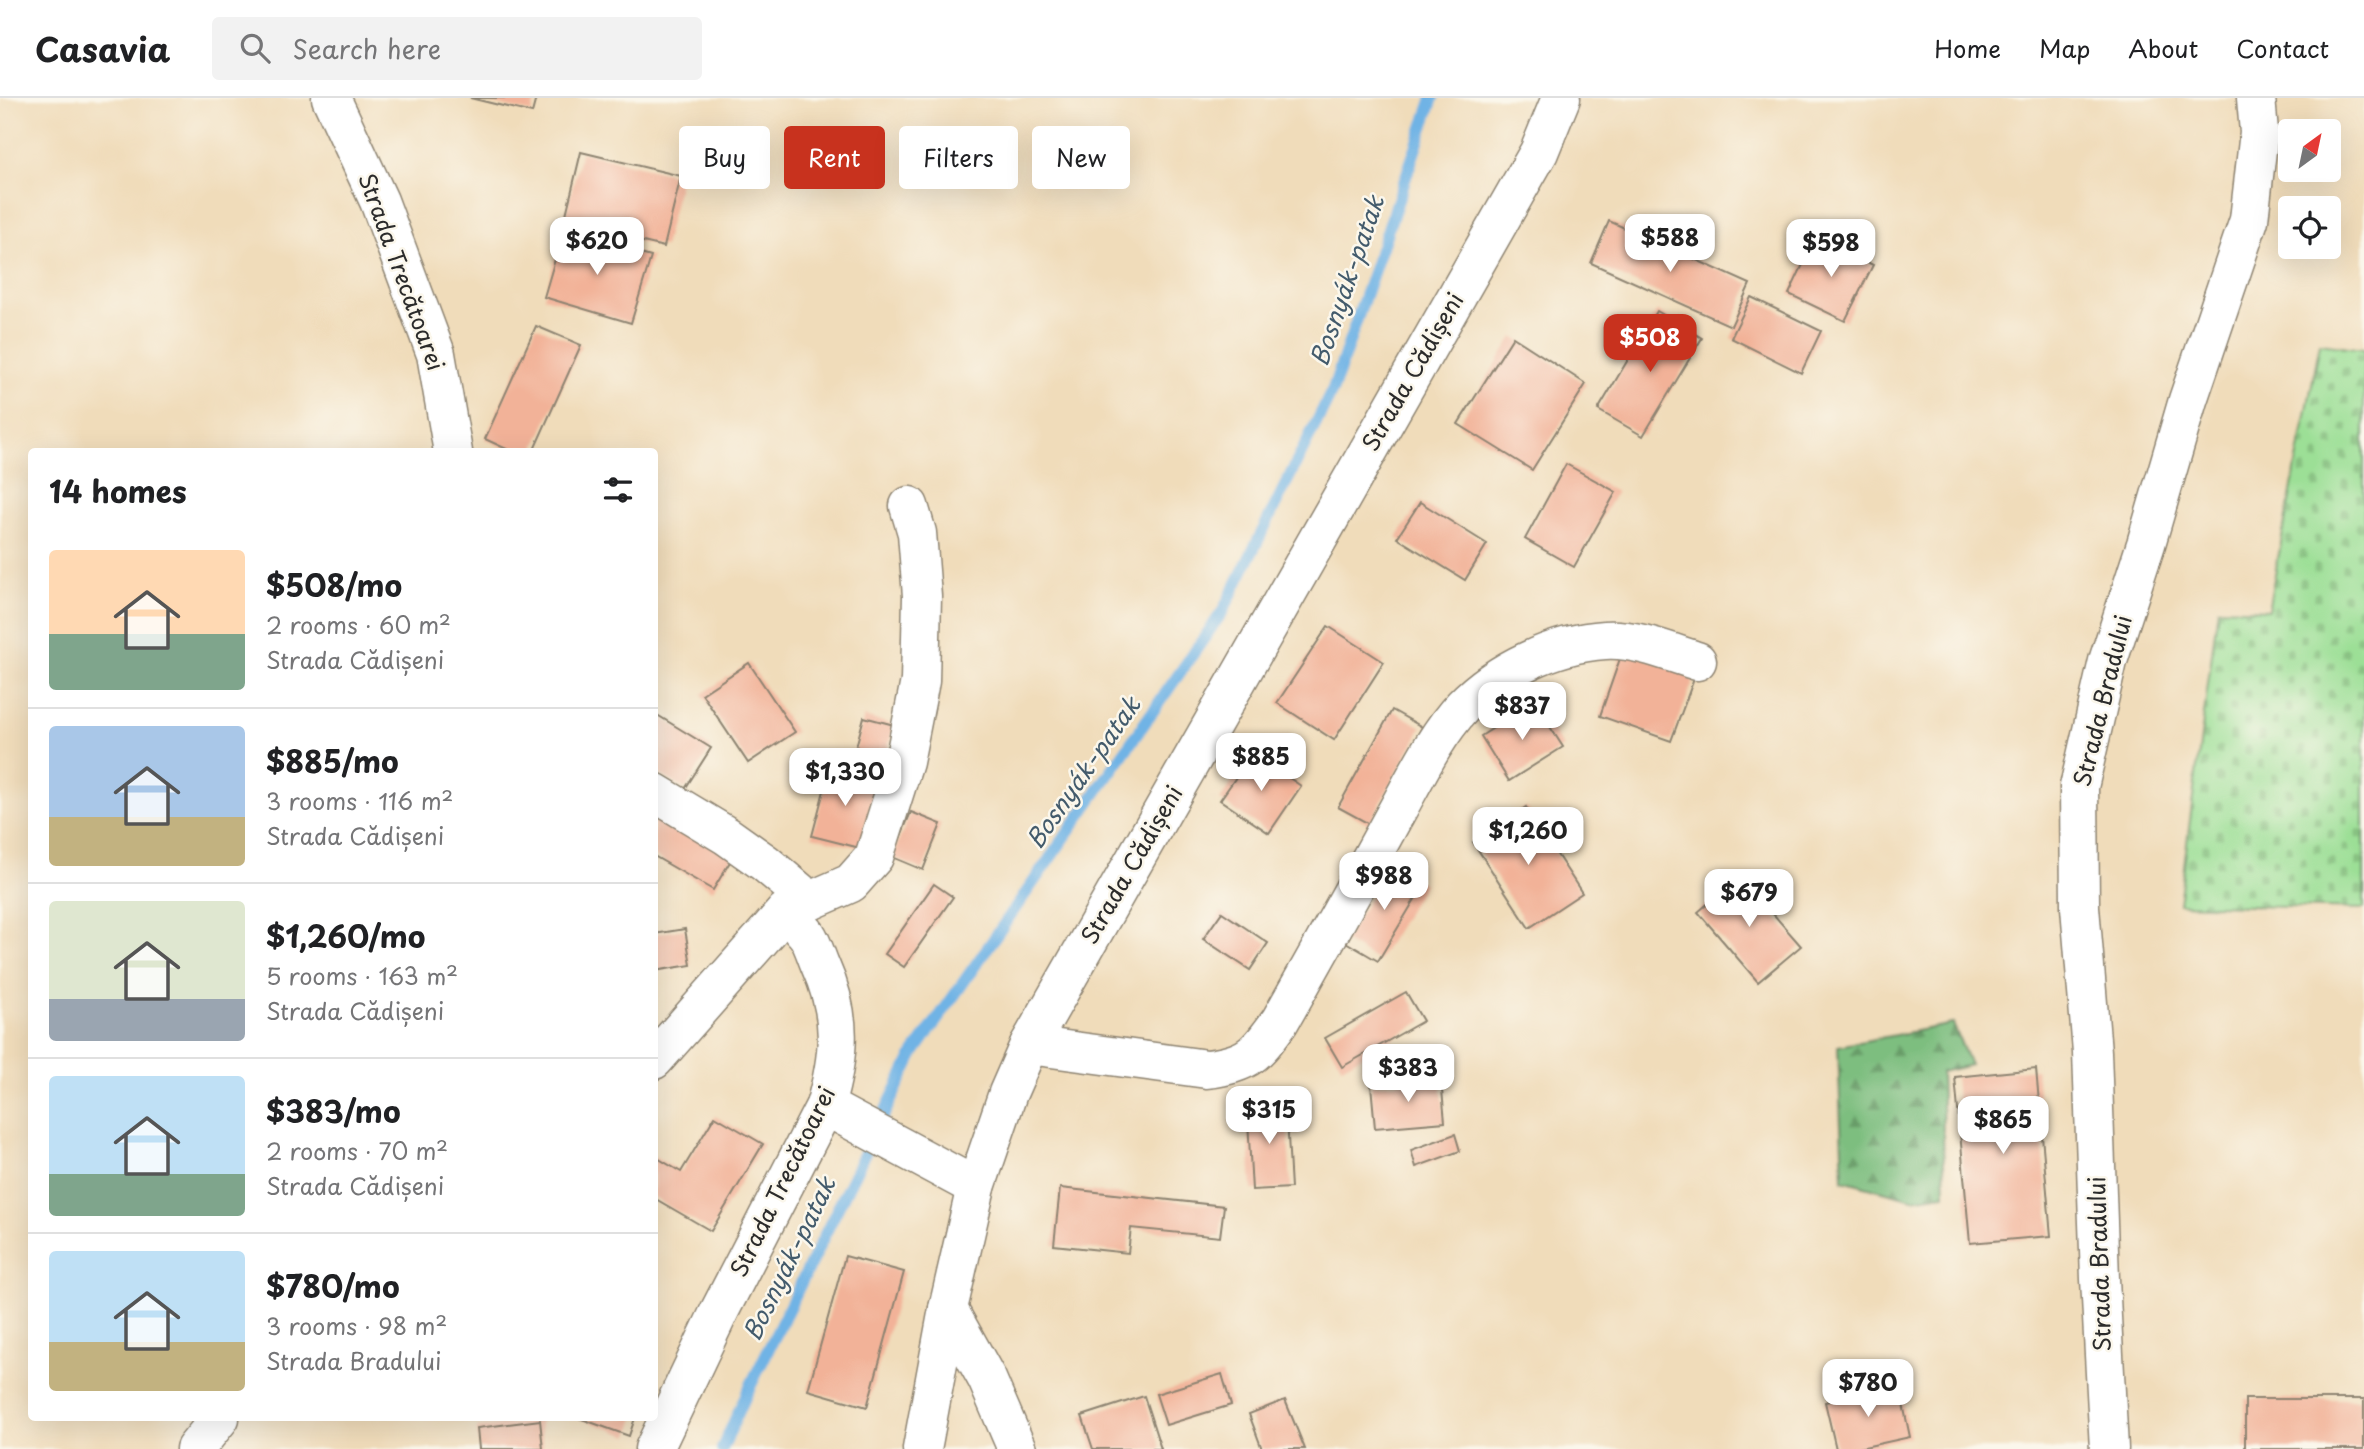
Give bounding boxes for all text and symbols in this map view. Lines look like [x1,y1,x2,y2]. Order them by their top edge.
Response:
search box [212,17,702,80]
text: Casavia [35,23,170,73]
icon: search [236,29,274,67]
text: Search here [292,29,441,68]
text: Home [1934,30,2001,66]
text: Map [2039,30,2090,66]
text: About [2128,30,2198,66]
text: Contact [2236,30,2329,66]
north arrow [2278,119,2342,182]
map controls [2278,119,2341,259]
chip: Buy [679,126,770,189]
chip: Rent [784,126,885,189]
chip: Filters [899,126,1018,189]
chip: New [1032,126,1130,189]
street label: Strada Trecătoarei [350,168,454,375]
water label: Bosnyák-patak [1300,189,1393,370]
button: locate [2278,196,2341,259]
pin: $588 [1629,214,1711,274]
pin: $620 [556,218,638,277]
text: $588 [1641,219,1699,254]
pin: $598 [1790,220,1872,279]
text: $620 [566,222,628,257]
text: $598 [1802,224,1860,259]
street label: Strada Cădișeni [1352,285,1471,457]
pin: $508 [1609,314,1691,374]
text: $508 [1620,319,1680,354]
text: 14 homes [49,468,187,513]
icon: filters [599,471,637,509]
text: $508/mo [266,562,402,607]
icon: home [105,578,189,662]
text: 2 rooms · 60 m² [266,607,451,642]
street label: Strada Bradului [2063,611,2140,790]
text: Strada Cădișeni [266,642,444,677]
pin: $837 [1481,682,1563,742]
water label: Bosnyák-patak [1017,687,1149,855]
text: $837 [1494,687,1550,722]
pin: $885 [1220,734,1302,793]
text: $885/mo [266,738,399,783]
text: $885 [1232,738,1290,773]
pin: $1,330 [788,748,902,808]
text: $1,330 [805,753,885,788]
icon: home [105,754,189,838]
street label: Strada Cădișeni [1071,778,1190,950]
text: 3 rooms · 116 m² [266,783,453,818]
pin: $1,260 [1471,808,1585,867]
text: $1,260 [1488,812,1568,847]
text: Strada Cădișeni [266,818,444,853]
pin: $988 [1343,852,1425,912]
text: $988 [1355,857,1413,892]
pin: $679 [1708,870,1790,929]
text: $679 [1720,874,1778,909]
text: $1,260/mo [266,913,425,958]
icon: home [105,929,189,1013]
text: 5 rooms · 163 m² [266,958,458,993]
text: Strada Cădișeni [266,993,444,1028]
pin: $383 [1367,1044,1449,1104]
text: $383 [1378,1049,1438,1084]
street label: Strada Trecătoarei [720,1080,843,1283]
pin: $315 [1228,1086,1310,1146]
text: $383/mo [266,1088,401,1133]
text: $315 [1242,1091,1296,1126]
pin: $865 [1962,1096,2044,1156]
text: $865 [1974,1101,2032,1136]
icon: home [105,1104,189,1188]
text: 2 rooms · 70 m² [266,1133,448,1168]
text: Strada Cădișeni [266,1168,444,1203]
water label: Bosnyák-patak [733,1169,844,1346]
street label: Strada Bradului [2078,1176,2119,1352]
text: $780/mo [266,1263,400,1308]
icon: home [105,1279,189,1363]
text: 3 rooms · 98 m² [266,1308,447,1343]
text: Strada Bradului [266,1343,442,1378]
pin: $780 [1827,1360,1909,1419]
text: $780 [1838,1364,1898,1399]

